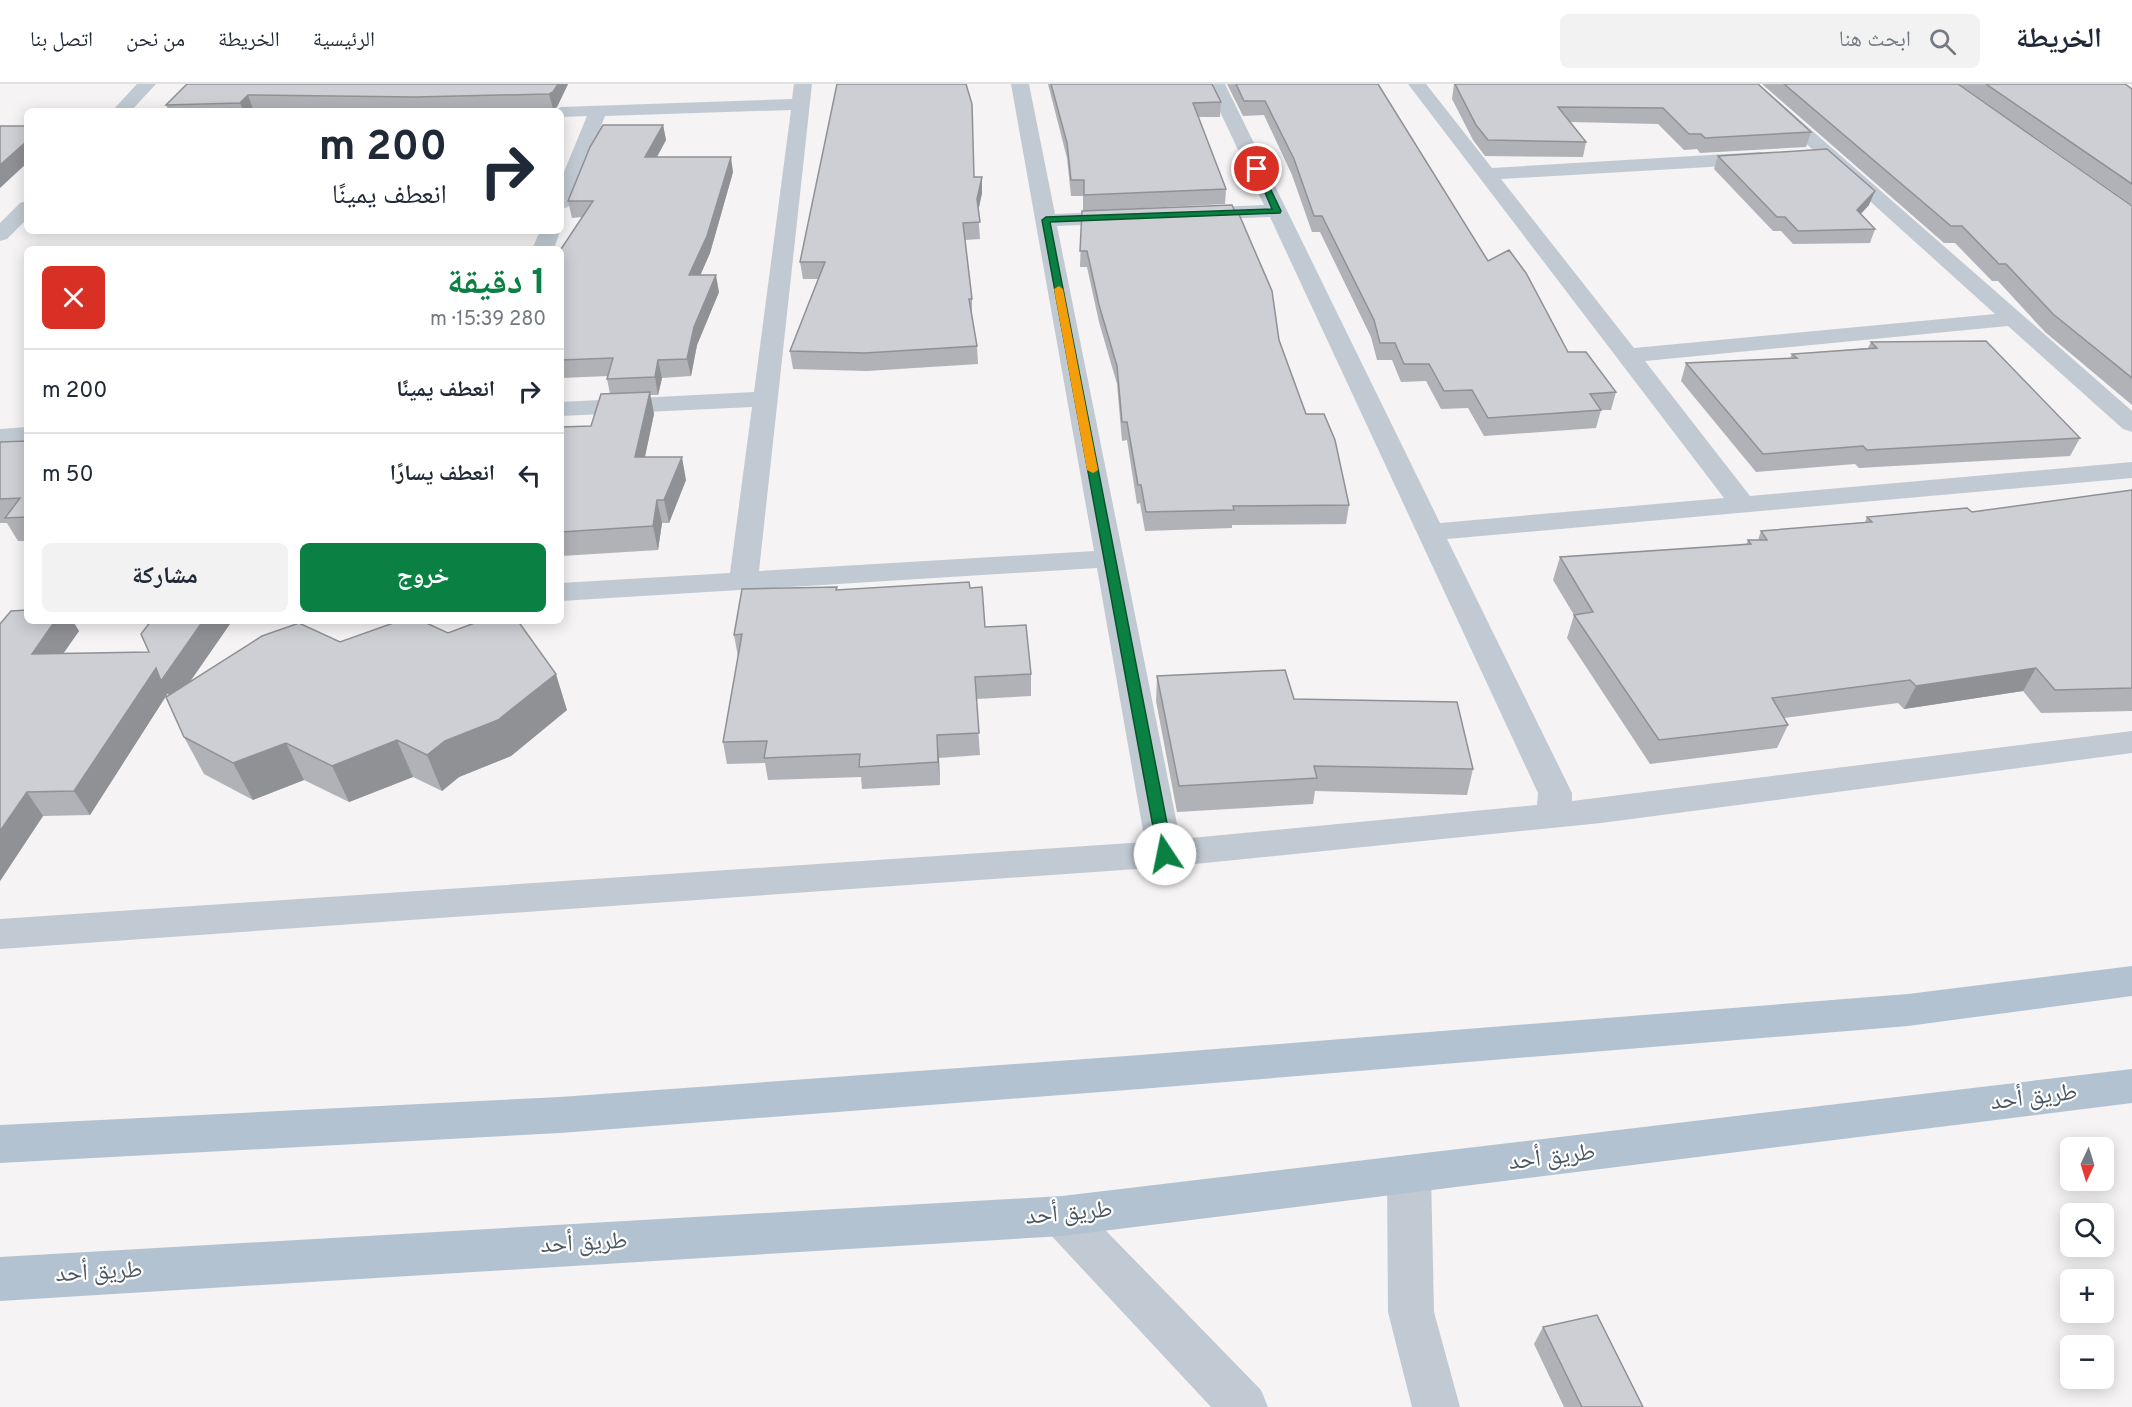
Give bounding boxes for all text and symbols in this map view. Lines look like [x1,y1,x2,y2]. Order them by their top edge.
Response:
search box [1560,14,1980,68]
text: الخريطة [2016,22,2102,58]
icon: search [1926,25,1959,58]
text: اتصل بنا [30,27,93,54]
text: من نحن [126,27,185,54]
text: الخريطة [218,27,280,54]
text: الرئيسية [313,27,375,54]
text: ابحث هنا [1839,27,1911,54]
text: 200 m [319,122,447,175]
icon: right [468,132,546,210]
pin [1231,143,1282,194]
icon: arrive [1240,152,1273,185]
text: انعطف يمينًا [332,179,447,213]
text: 1 دقيقة [447,261,546,307]
button: close [42,266,105,329]
text: 280 m · 15:39 [430,307,546,333]
icon: right [513,375,546,408]
text: انعطف يمينًا [396,377,495,404]
text: 200 m [42,378,107,405]
icon: left [513,459,546,492]
text: انعطف يسارًا [390,461,495,488]
text: 50 m [42,462,94,489]
button: مشاركة [42,543,288,612]
button: خروج [300,543,546,612]
position arrow [1133,822,1197,886]
street label: طريق أحد [1989,1077,2079,1118]
street label: طريق أحد [1507,1137,1597,1178]
north arrow [2060,1137,2114,1191]
map controls [2060,1137,2114,1389]
street label: طريق أحد [1024,1195,1114,1233]
button: search [2060,1203,2114,1257]
street label: طريق أحد [540,1226,628,1261]
street label: طريق أحد [55,1255,143,1290]
button: + [2060,1269,2114,1323]
button: − [2060,1335,2114,1389]

